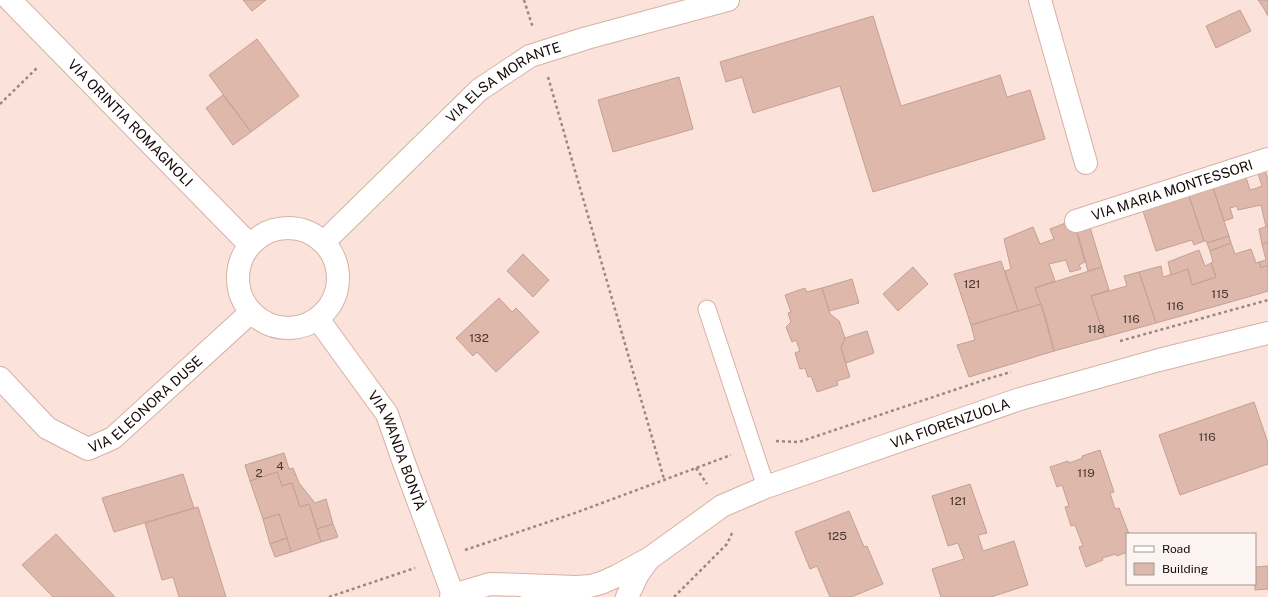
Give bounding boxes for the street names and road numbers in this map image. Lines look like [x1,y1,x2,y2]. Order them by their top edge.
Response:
street label: VIA ELSA MORANTE [443,39,563,126]
street label: VIA ORINTIA ROMAGNOLI [65,56,196,190]
street label: VIA MARIA MONTESSORI [1089,156,1255,223]
street label: VIA ELEONORA DUSE [86,353,205,456]
street label: VIA WANDA BONTÀ [365,388,430,513]
street label: VIA FIORENZUOLA [888,395,1012,451]

